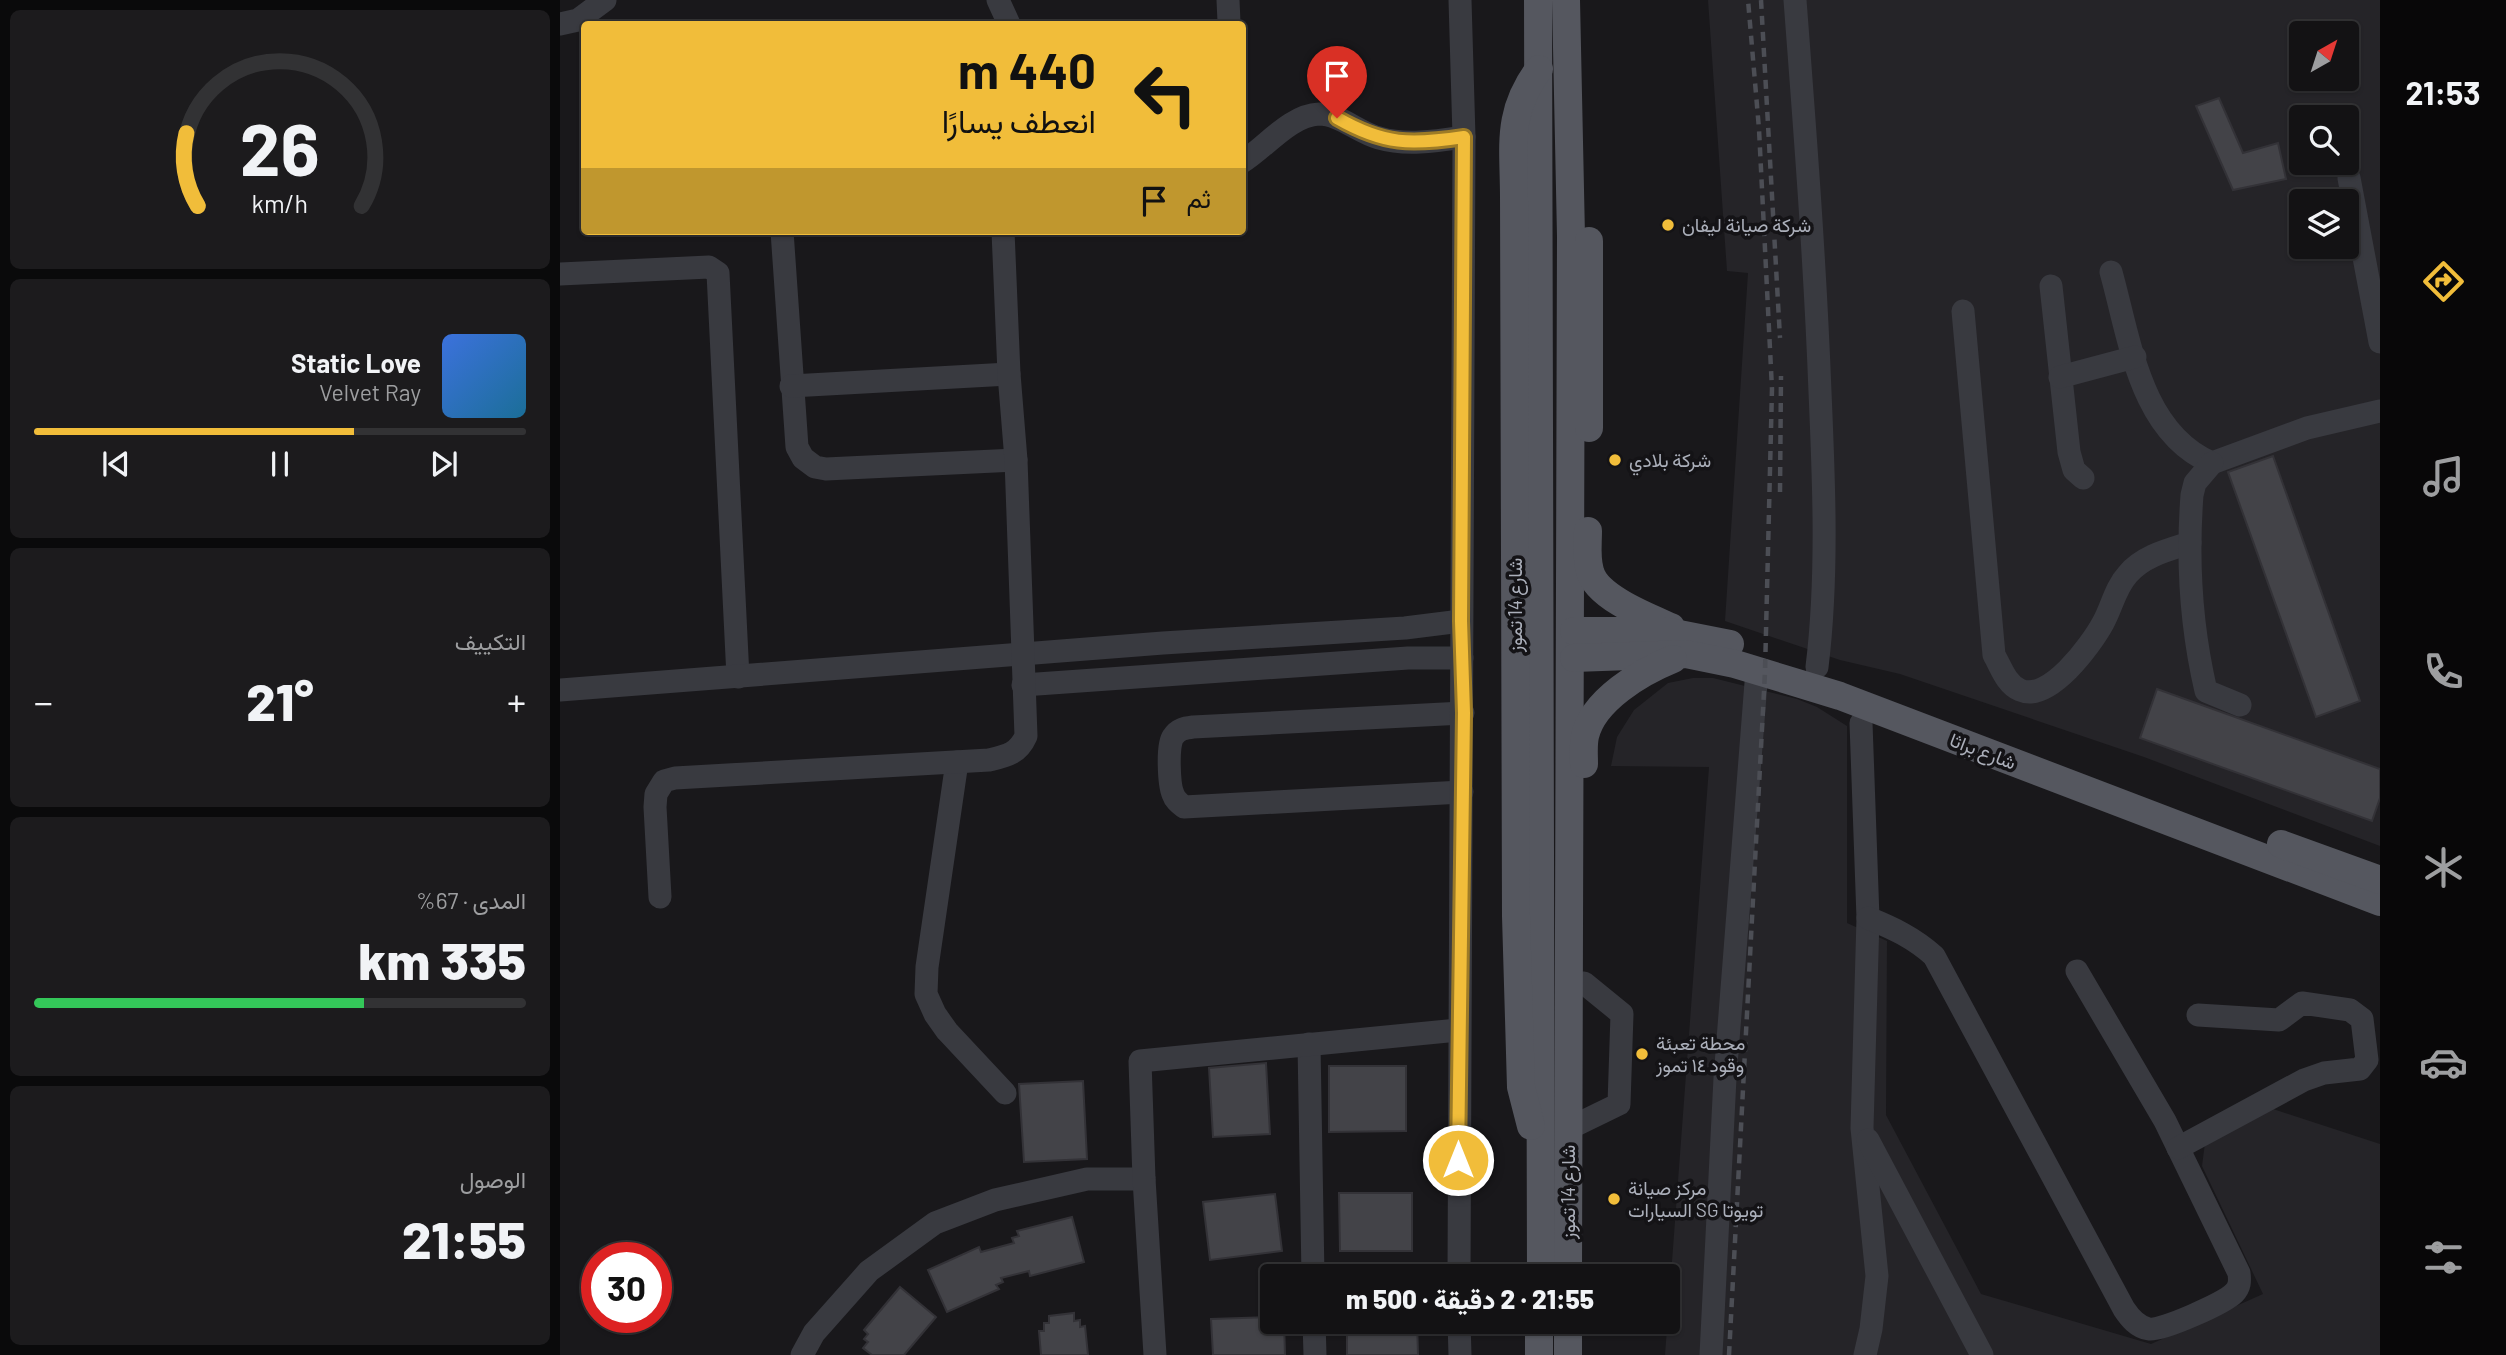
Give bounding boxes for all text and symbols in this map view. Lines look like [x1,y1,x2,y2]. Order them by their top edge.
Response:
north arrow [2289,21,2359,91]
map controls [2289,21,2359,259]
text: 440 m [958,40,1096,99]
pin [1307,46,1367,118]
icon: left [1120,49,1211,140]
icon: arrive [1318,57,1356,95]
text: 21:53 [2405,73,2481,111]
text: انعطف يسارًا [942,101,1096,139]
text: 26 [240,103,320,191]
button: search [2289,105,2359,175]
icon: arrive [1135,182,1173,220]
text: ثم [1187,182,1211,213]
text: km/h [252,187,308,217]
button: layers [2289,189,2359,259]
place label: شركة صيانة ليفان [1682,213,1811,237]
marker: شركة صيانة ليفان [1660,217,1676,233]
icon: directions [2419,257,2468,306]
text: Static Love [291,347,421,378]
text: Velvet Ray [319,378,421,406]
icon: previous [97,445,135,483]
icon: pause [261,445,299,483]
icon: next [425,445,463,483]
place label: شركة بلادي [1629,448,1711,476]
marker: شركة بلادي [1607,452,1623,468]
icon: music [2419,452,2468,501]
street label: شارع 14 تموز [1503,558,1528,653]
text: التكييف [455,627,526,655]
icon: phone [2419,647,2468,696]
text: 21° [246,669,314,731]
text: − [34,678,53,724]
text: + [507,678,526,724]
street label: شارع براثا [1946,727,2020,776]
icon: climate [2419,843,2468,892]
text: المدى · 67% [416,886,526,914]
text: 335 km [358,928,526,990]
place label: محطة تعبئة وقود ١٤ تموز [1655,1031,1746,1077]
icon: car [2419,1038,2468,1087]
marker: محطة تعبئة وقود ١٤ تموز [1634,1046,1650,1062]
position arrow [1421,1123,1495,1197]
street label: شارع 14 تموز [1556,1145,1581,1240]
text: الوصول [460,1165,526,1193]
place label: مركز صيانة السيارات SG تويوتا [1628,1176,1763,1222]
marker: مركز صيانة السيارات SG تويوتا [1606,1191,1622,1207]
text: 21:55 [402,1207,526,1269]
icon: filters [2419,1233,2468,1282]
speed limit sign: 30 [581,1242,672,1333]
text: 21:55 · 2 دقيقة · 500 m [1346,1283,1594,1314]

